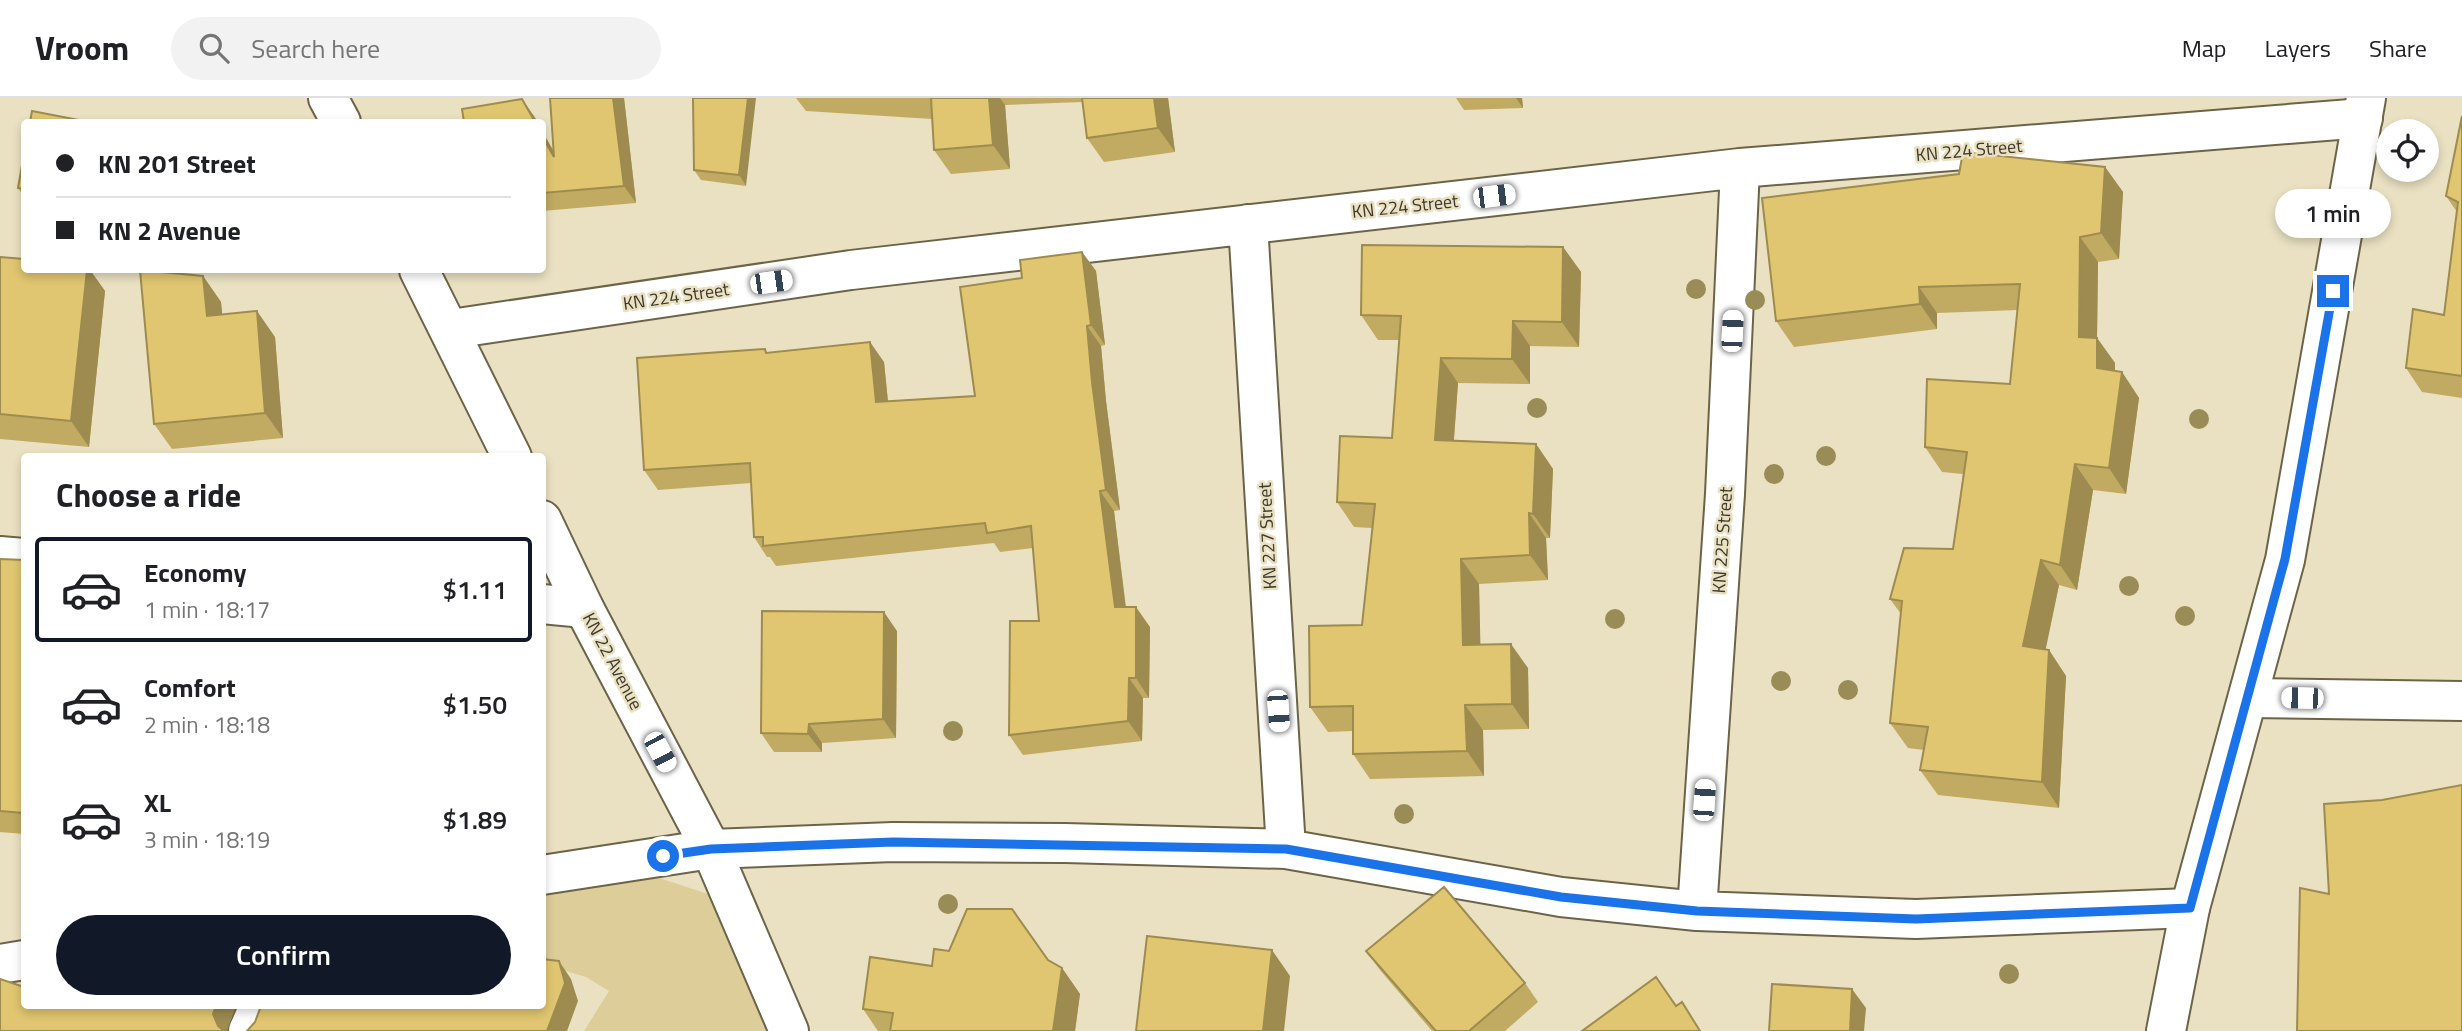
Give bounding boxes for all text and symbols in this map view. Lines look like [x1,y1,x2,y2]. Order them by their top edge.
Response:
search box [171,17,661,80]
text: Vroom [35,23,129,73]
icon: search [195,29,233,67]
text: Search here [251,29,380,68]
text: Map [2182,30,2227,66]
text: Layers [2265,30,2331,66]
text: Share [2369,30,2427,66]
map controls [2376,119,2439,182]
button: locate [2376,119,2439,182]
street label: KN 224 Street [1915,132,2024,168]
text: KN 201 Street [98,144,256,183]
car [1472,183,1517,209]
street label: KN 224 Street [1350,187,1460,225]
callout: 1 min [2275,190,2391,238]
text: 1 min [2305,196,2361,231]
text: KN 2 Avenue [98,211,241,250]
car [749,269,794,295]
street label: KN 224 Street [621,275,732,317]
route end [2317,275,2349,307]
car [1721,309,1744,353]
text: Choose a ride [56,471,241,519]
street label: KN 227 Street [1251,481,1283,590]
street label: KN 225 Street [1705,485,1739,594]
text: Economy [144,553,246,592]
icon: car [60,558,123,621]
text: $1.11 [443,570,507,609]
text: 1 min · 18:17 [144,592,270,627]
street label: KN 22 Avenue [576,608,650,714]
text: Comfort [144,668,236,707]
icon: car [60,673,123,736]
text: $1.50 [443,685,507,724]
car [2281,687,2324,709]
car [1267,689,1290,733]
text: 2 min · 18:18 [144,707,270,742]
car [641,729,680,775]
car [1693,778,1716,822]
text: XL [144,783,171,822]
icon: car [60,788,123,851]
text: $1.89 [443,800,507,839]
text: 3 min · 18:19 [144,822,270,857]
route start [647,840,679,872]
button: Confirm [56,915,511,995]

